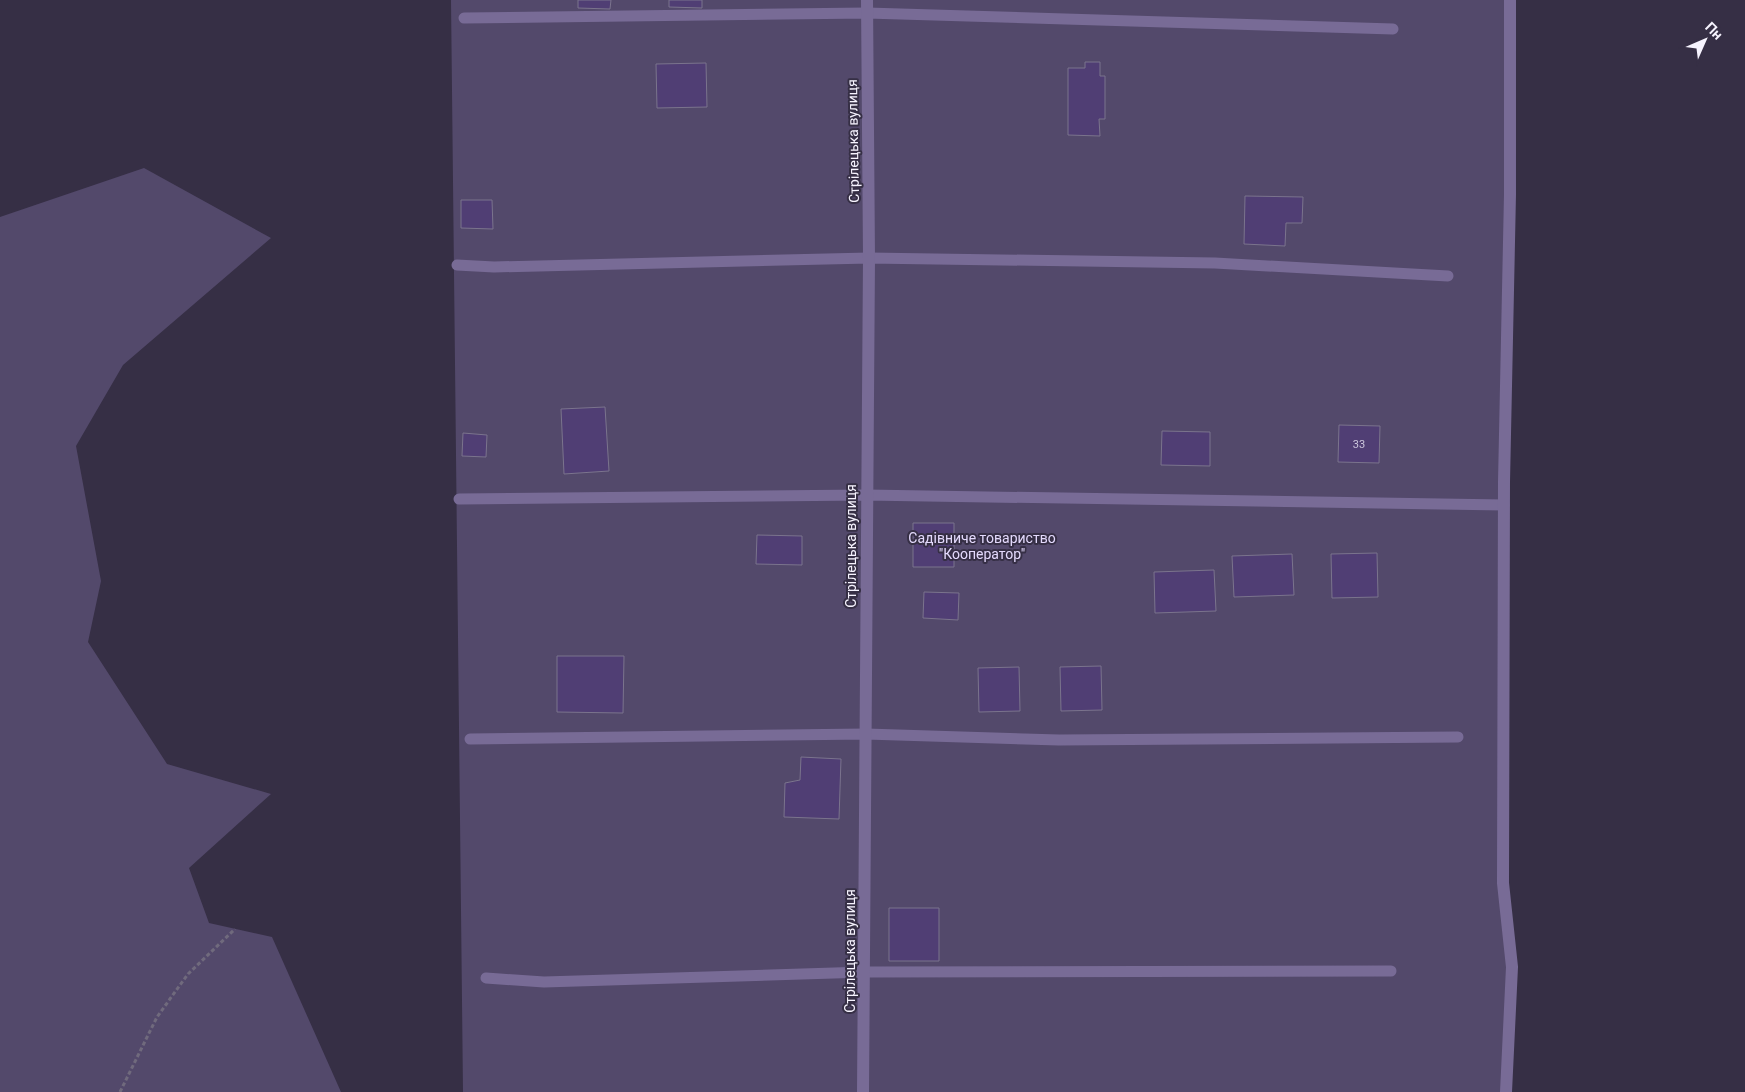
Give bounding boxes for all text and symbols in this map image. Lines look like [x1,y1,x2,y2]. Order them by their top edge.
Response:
north arrow [1680,15,1730,65]
text: Пн [1702,19,1726,43]
street label: Стрілецька вулиця [844,79,862,203]
house number: 33 [1353,438,1365,451]
street label: Стрілецька вулиця [843,484,859,608]
park label: Садівниче товариство "Кооператор" [908,530,1056,562]
street label: Стрілецька вулиця [842,889,858,1013]

